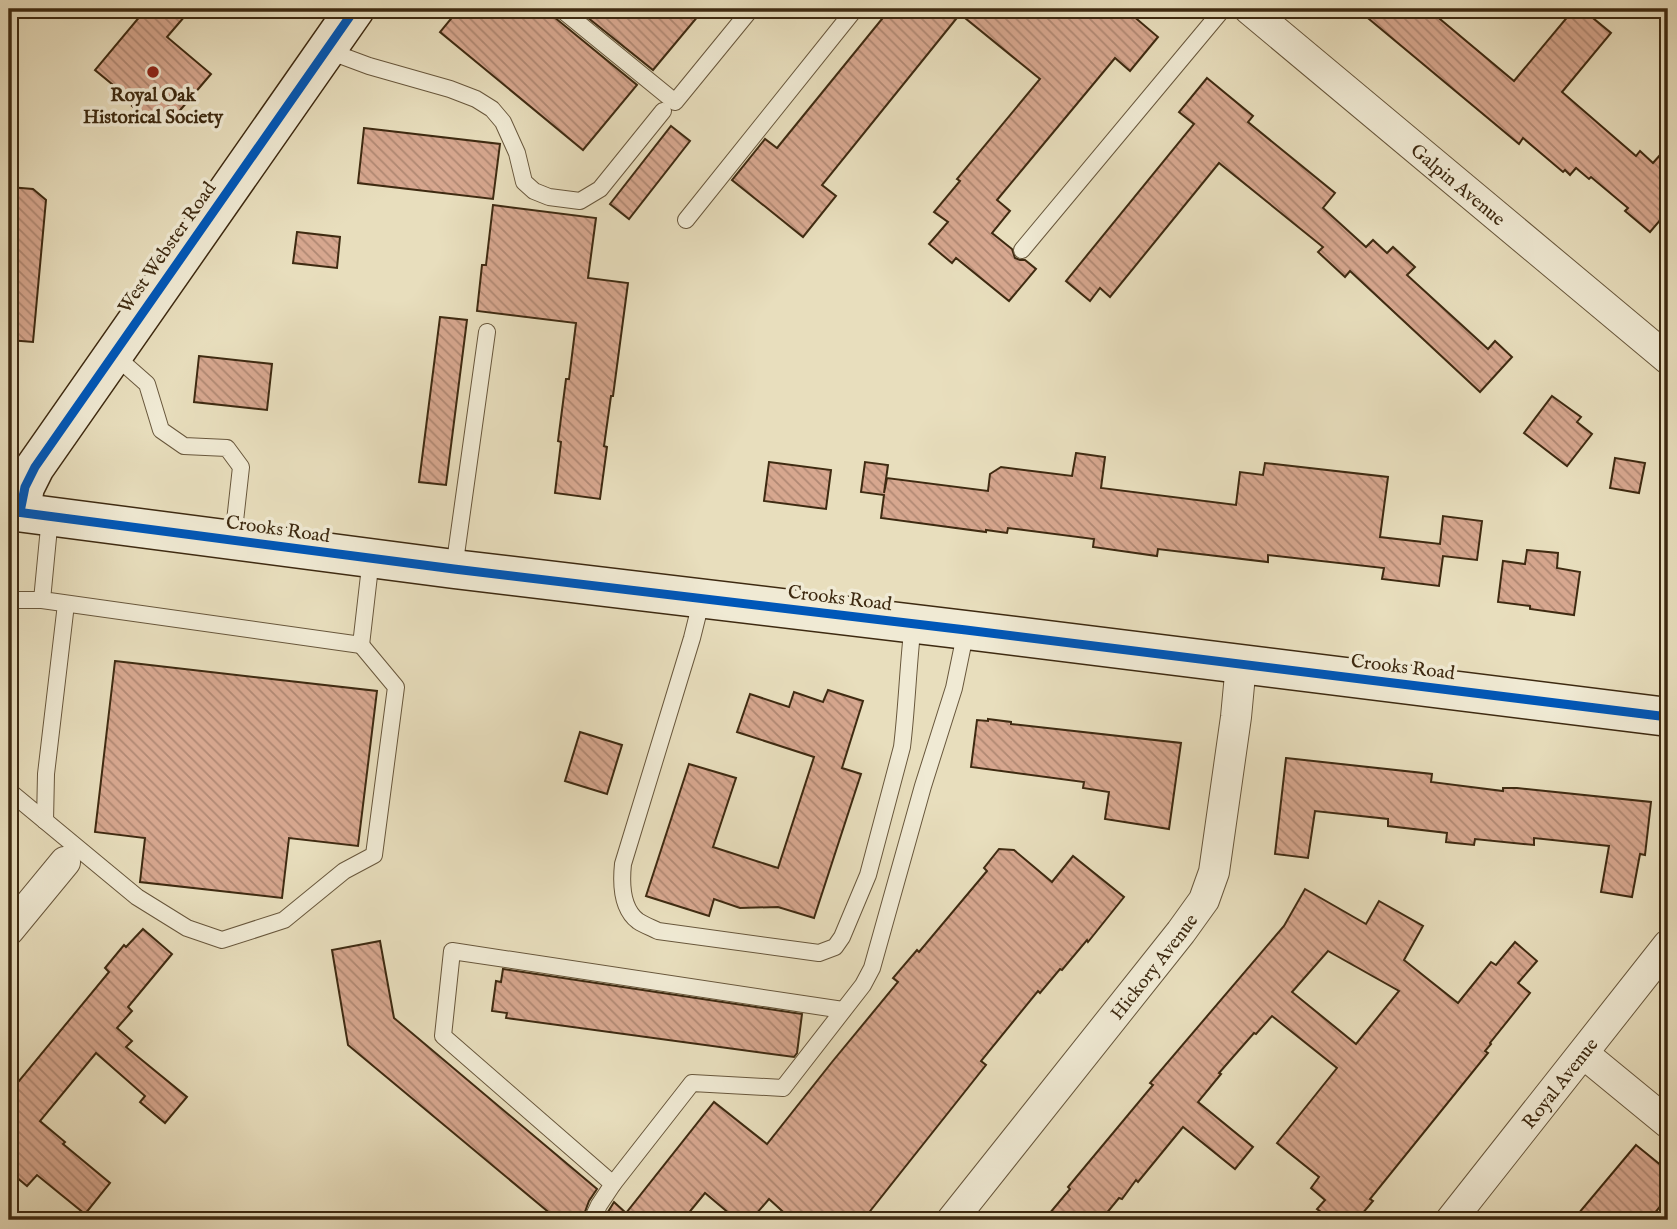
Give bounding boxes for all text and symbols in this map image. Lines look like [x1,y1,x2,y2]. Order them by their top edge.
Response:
marker: Royal Oak Historical Society [145,64,161,80]
place label: Royal Oak Historical Society [83,84,224,130]
street label: Galpin Avenue [1405,139,1510,232]
street label: West Webster Road [113,177,222,319]
street label: Crooks Road [224,511,332,549]
street label: Crooks Road [786,581,894,617]
street label: Crooks Road [1349,650,1457,686]
street label: Hickory Avenue [1106,910,1204,1025]
street label: Royal Avenue [1518,1033,1604,1134]

